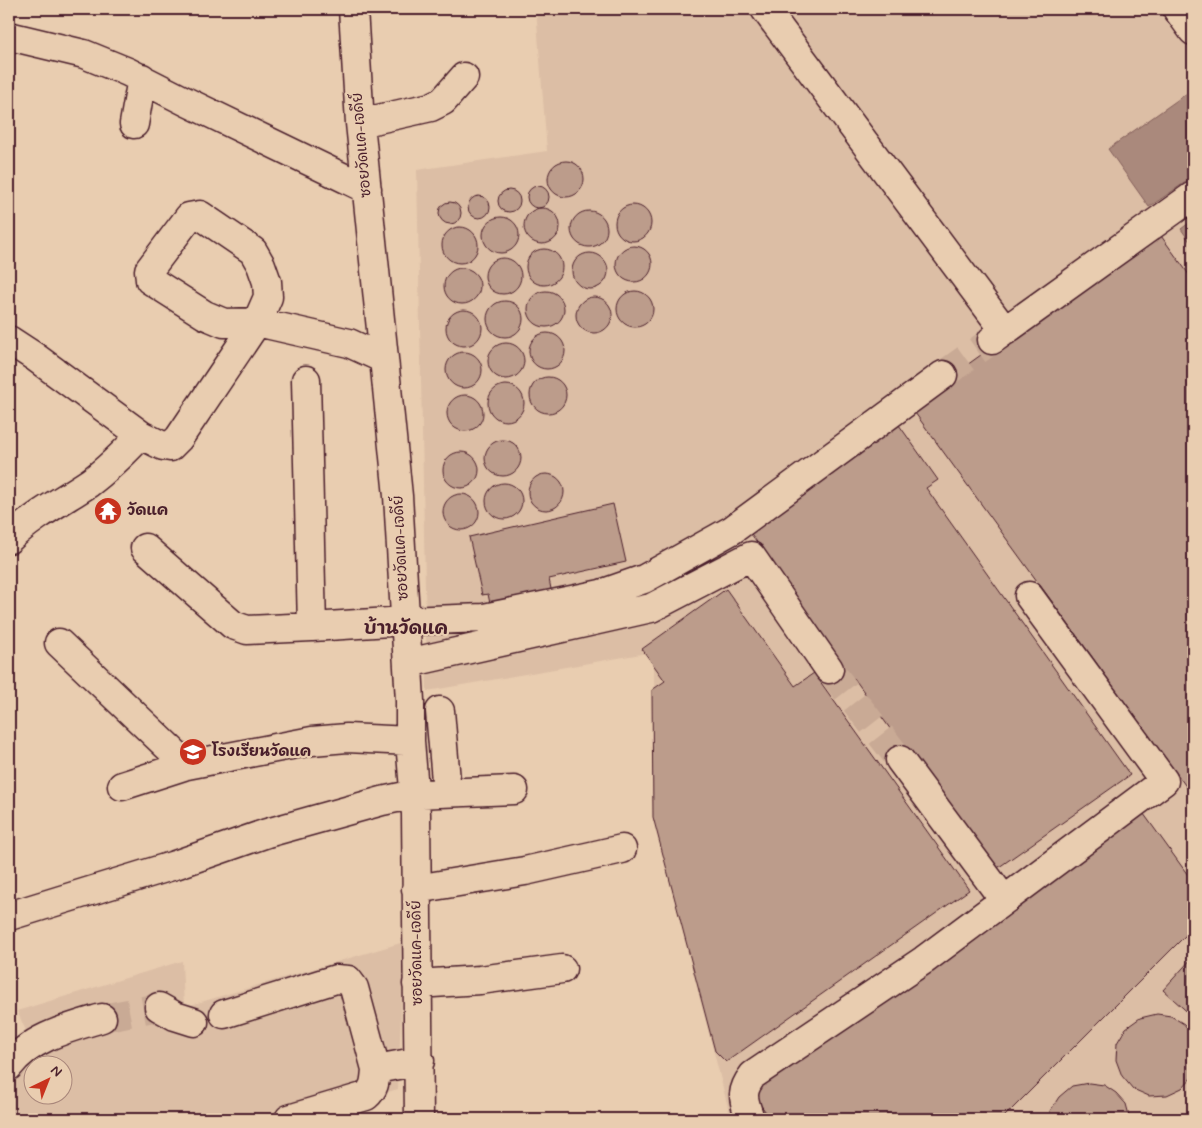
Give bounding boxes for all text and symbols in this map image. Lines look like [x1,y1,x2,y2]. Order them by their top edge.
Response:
street label: ซอยวัดแค-เจดีย์ [346,92,377,199]
street label: ซอยวัดแค-เจดีย์ [387,495,414,601]
temple icon: วัดแค [93,496,123,526]
place label: วัดแค [127,501,168,521]
district label: บ้านวัดแค [364,616,448,641]
school or university icon: โรงเรียนวัดแค [178,737,208,767]
place label: โรงเรียนวัดแค [211,741,311,762]
street label: ซอยวัดแค-เจดีย์ [405,900,428,1006]
north arrow [22,1056,72,1106]
text: N [47,1061,66,1081]

